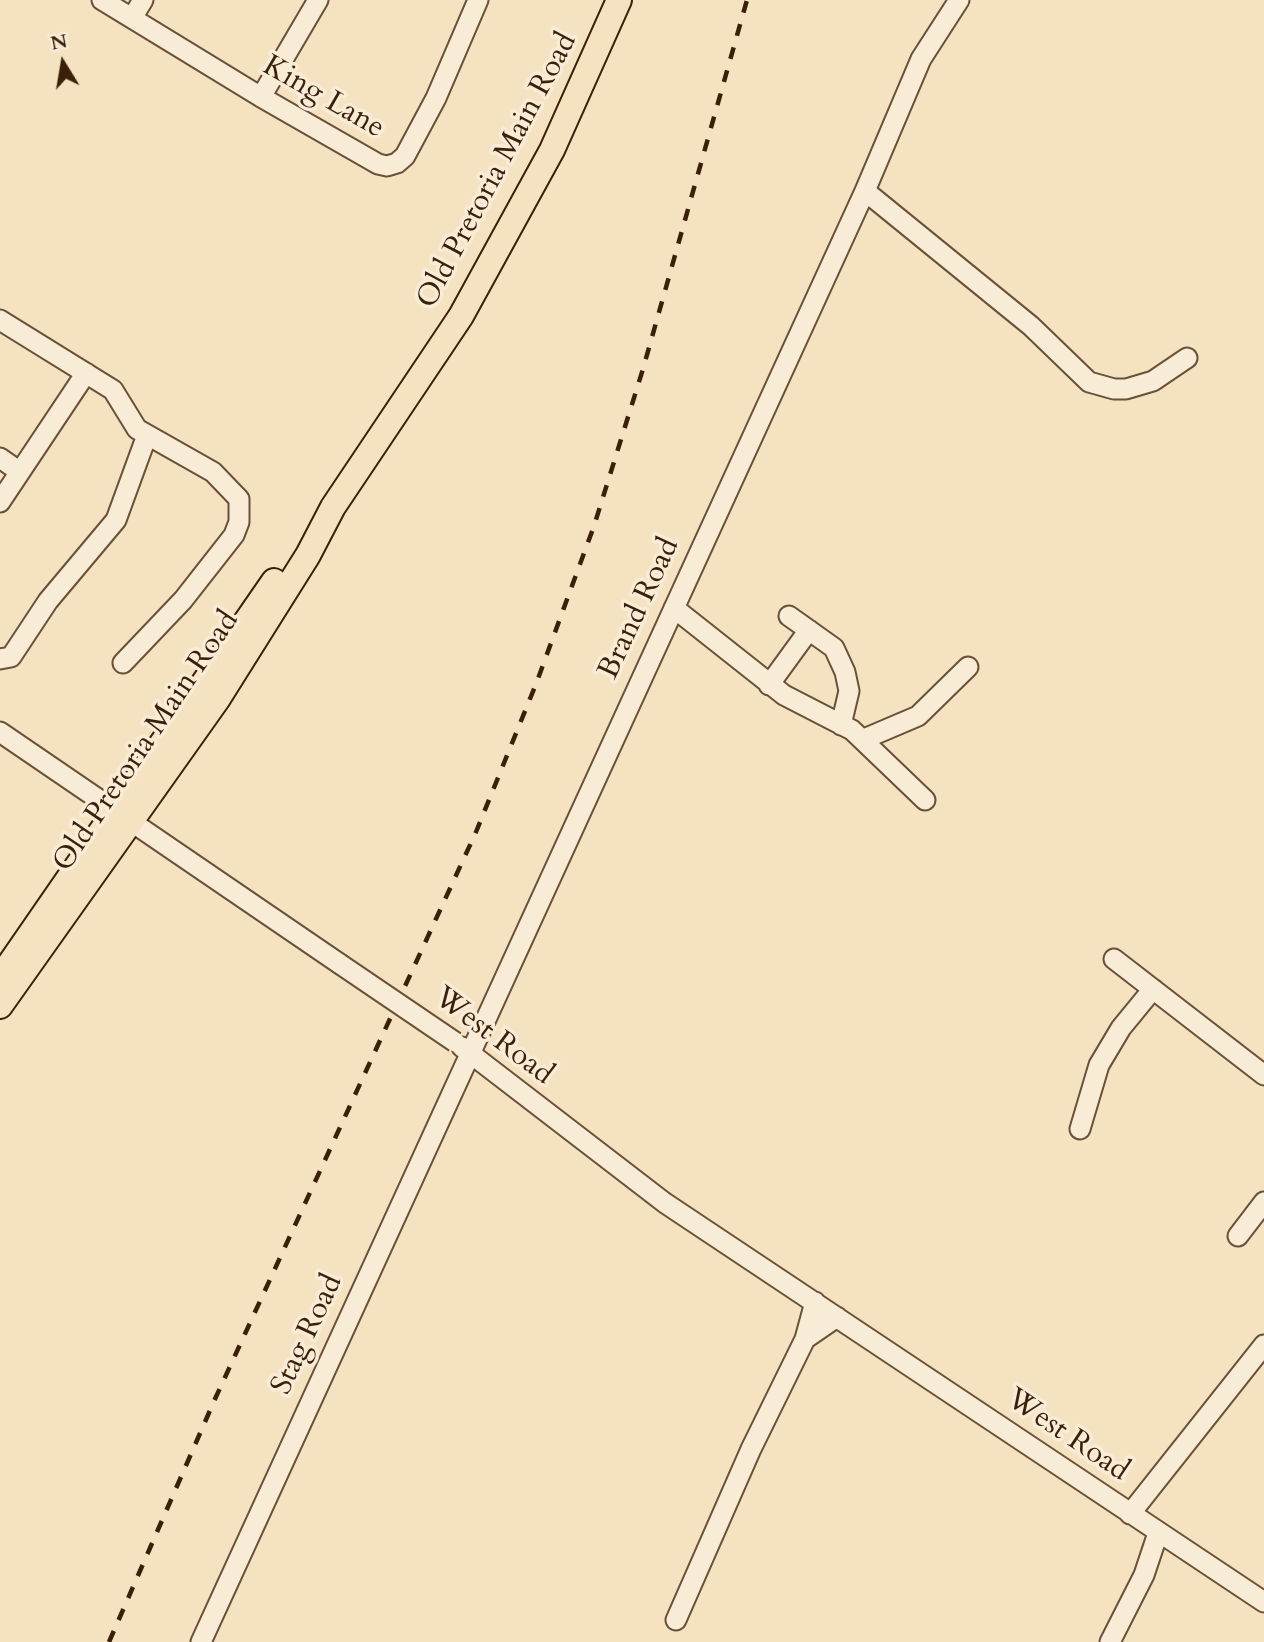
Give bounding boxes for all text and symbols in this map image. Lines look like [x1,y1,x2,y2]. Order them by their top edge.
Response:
street label: Old Pretoria Main Road [410,27,586,315]
north arrow [28,28,98,98]
text: N [48,28,70,57]
street label: King Lane [256,49,390,147]
street label: Brand Road [592,533,688,685]
street label: Old Pretoria Main Road [46,605,248,879]
street label: West Road [426,980,560,1094]
street label: Stag Road [265,1269,351,1401]
street label: West Road [999,1382,1135,1490]

